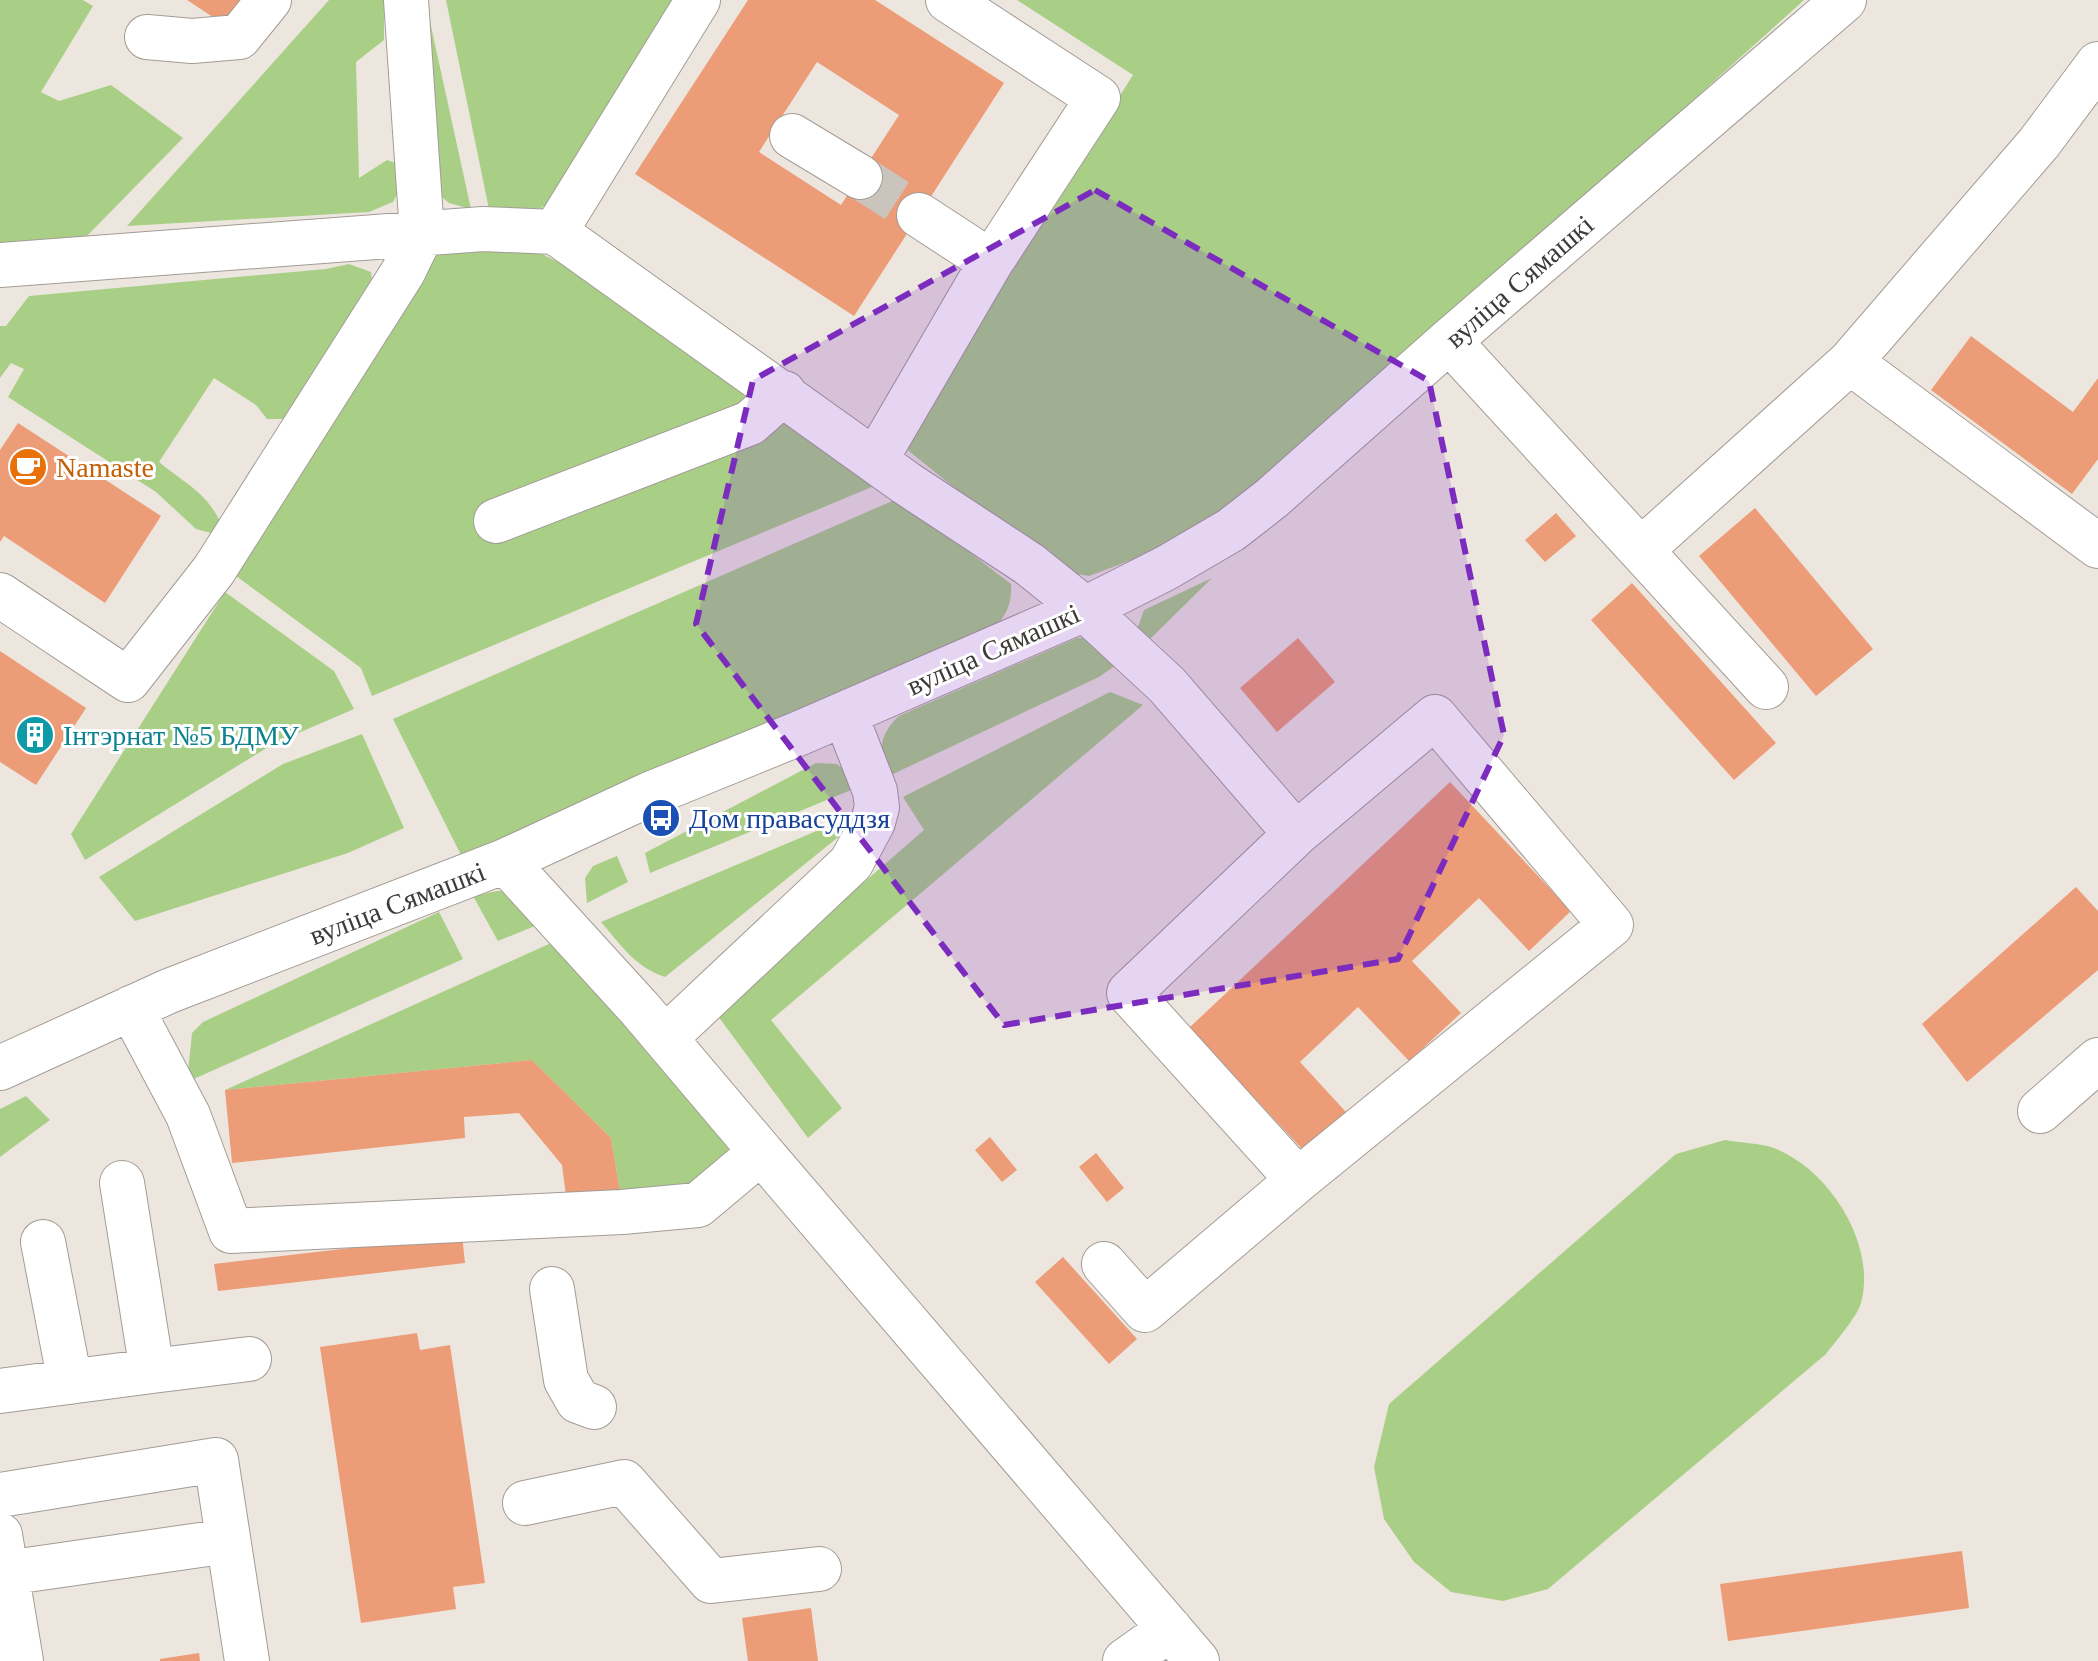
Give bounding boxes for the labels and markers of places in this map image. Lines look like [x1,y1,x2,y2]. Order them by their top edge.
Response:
cafe icon: Namaste [7,446,49,488]
place label: Namaste [56,452,154,483]
building icon: Інтэрнат №5 БДМУ [14,714,56,756]
place label: Інтэрнат №5 БДМУ [63,720,299,751]
bus stop icon: Дом правасуддзя [640,797,682,839]
place label: Дом правасуддзя [689,803,890,834]

